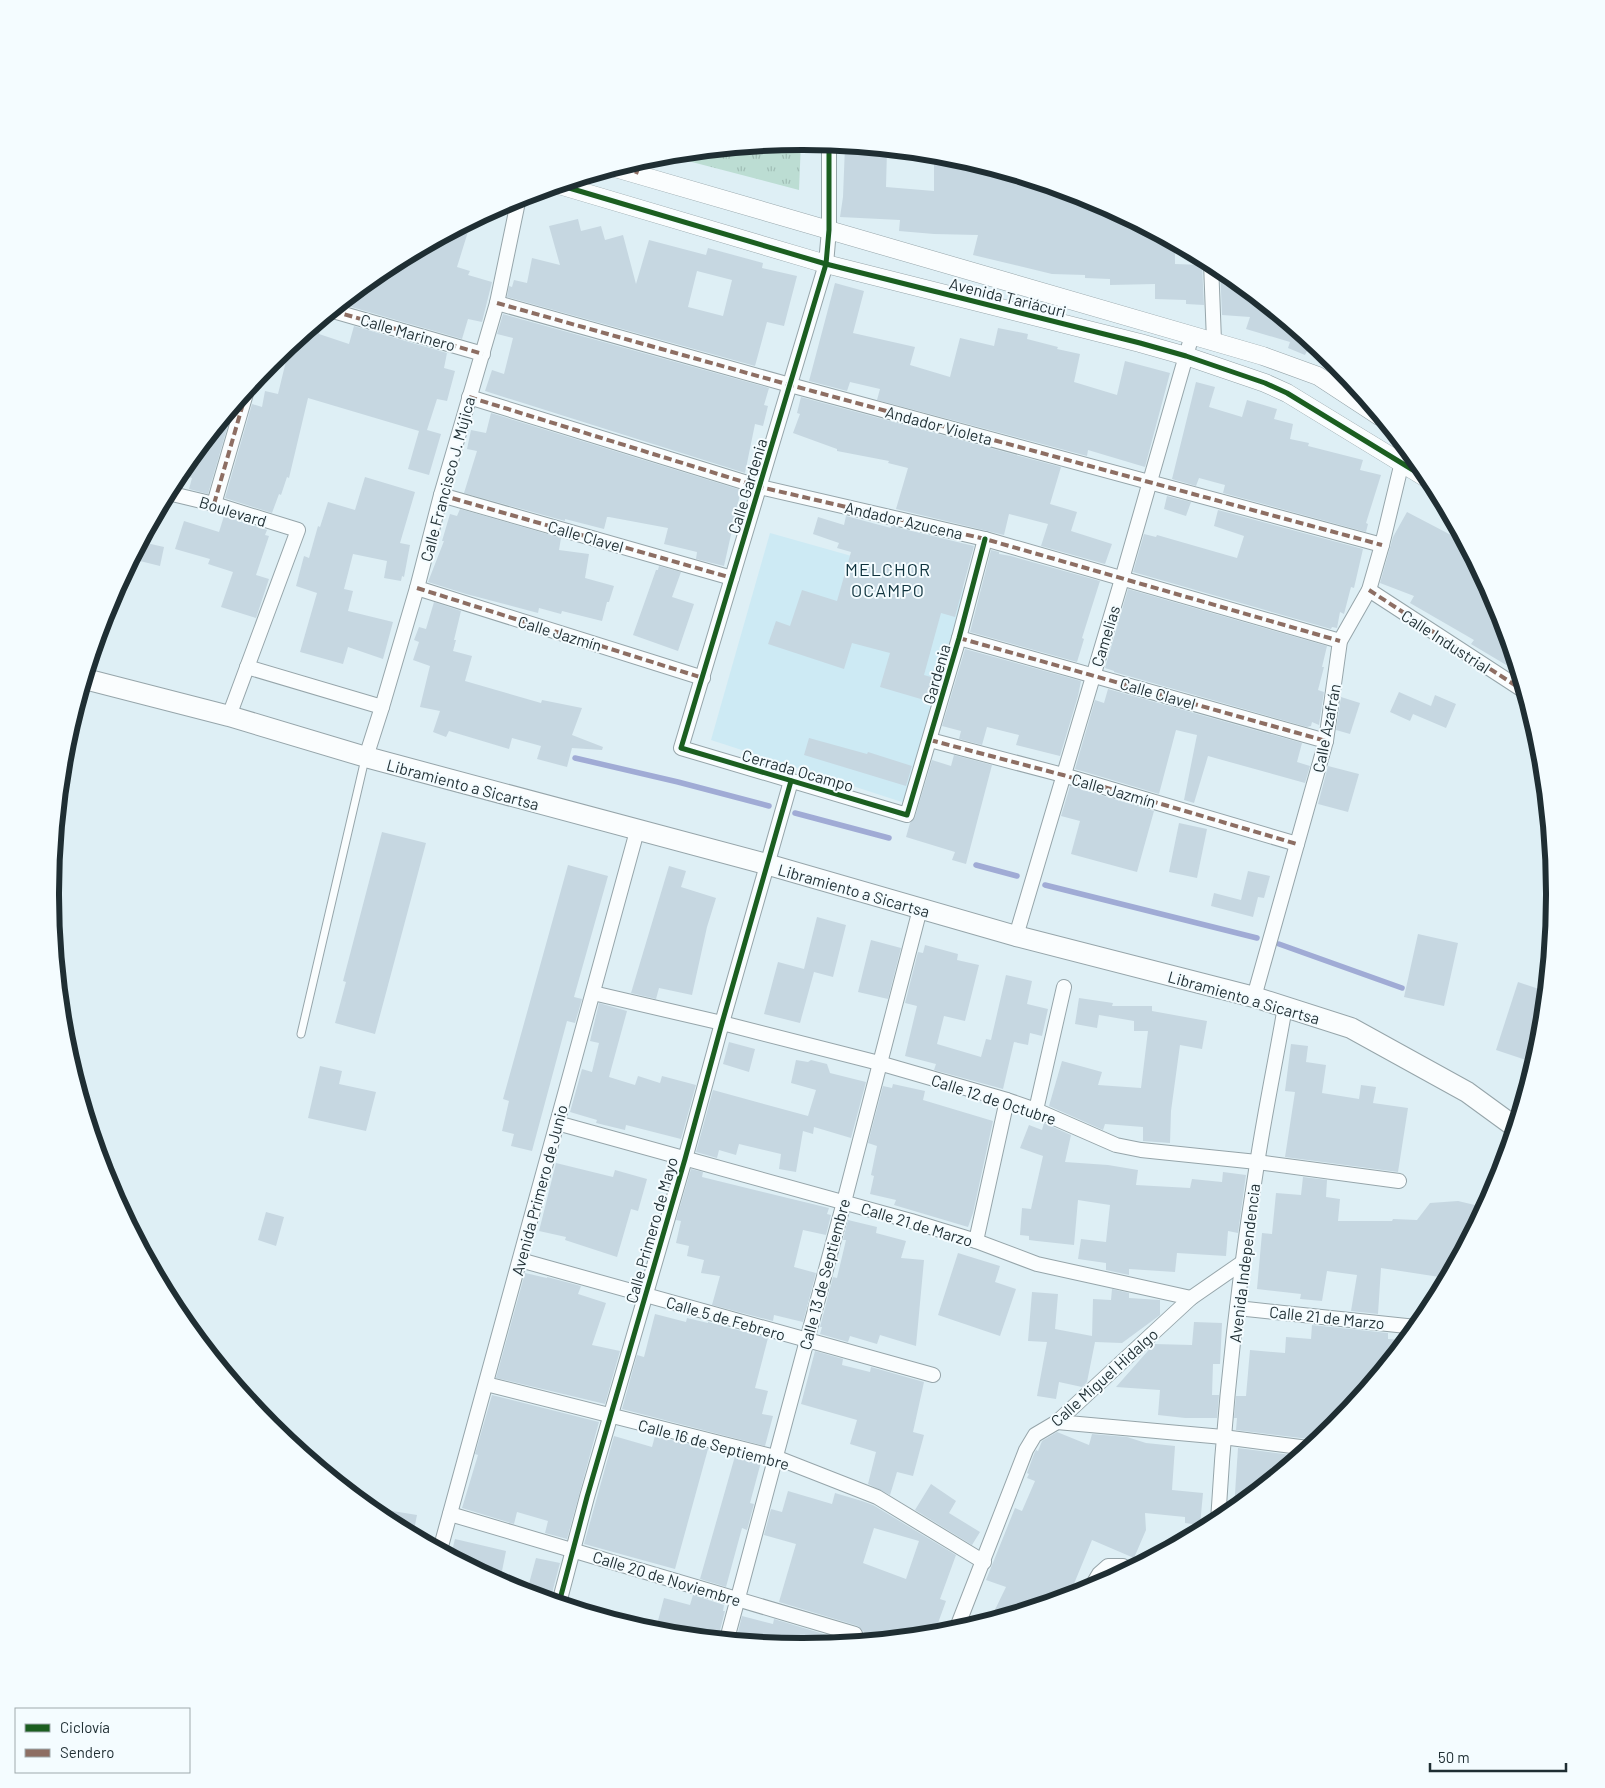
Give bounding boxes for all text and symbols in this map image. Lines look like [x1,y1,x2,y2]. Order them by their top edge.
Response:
street label: Avenida Tariácuri [948,273,1068,321]
street label: Calle Marinero [358,309,458,355]
street label: Calle Francisco J. Mújica [416,395,478,563]
street label: Andador Violeta [883,402,995,448]
street label: Calle Gardenia [723,436,771,536]
street label: Boulevard [197,492,269,530]
street label: Andador Azucena [843,497,965,543]
street label: Calle Clavel [546,516,626,556]
district label: MELCHOR OCAMPO [845,558,931,601]
street label: Camelias [1087,603,1123,669]
street label: Calle Industrial [1398,605,1494,677]
street label: Calle Jazmín [516,611,604,655]
street label: Gardenia [918,642,954,706]
street label: Calle Clavel [1118,673,1198,713]
street label: Calle Azafrán [1308,682,1344,774]
street label: Cerrada Ocampo [740,745,856,795]
street label: Libramiento a Sicartsa [385,755,541,813]
street label: Calle Jazmín [1070,769,1158,811]
street label: Libramiento a Sicartsa [776,859,932,921]
street label: Libramiento a Sicartsa [1166,966,1322,1028]
street label: Calle 12 de Octubre [929,1070,1059,1128]
street label: Avenida Primero de Junio [507,1102,571,1278]
street label: Calle Primero de Mayo [621,1155,681,1305]
street label: Avenida Independencia [1225,1182,1263,1344]
street label: Calle 13 de Septiembre [795,1196,853,1352]
street label: Calle 21 de Marzo [859,1198,975,1250]
street label: Calle 5 de Febrero [664,1292,788,1344]
street label: Calle 21 de Marzo [1268,1301,1386,1333]
street label: Calle Miguel Hidalgo [1047,1324,1161,1430]
street label: Calle 16 de Septiembre [636,1415,792,1473]
street label: Calle 20 de Noviembre [591,1546,743,1610]
legend [15,1708,190,1773]
text: Ciclovía [60,1718,110,1736]
scale bar [1430,1740,1566,1772]
text: Sendero [60,1743,114,1761]
text: 50 m [1438,1748,1470,1766]

